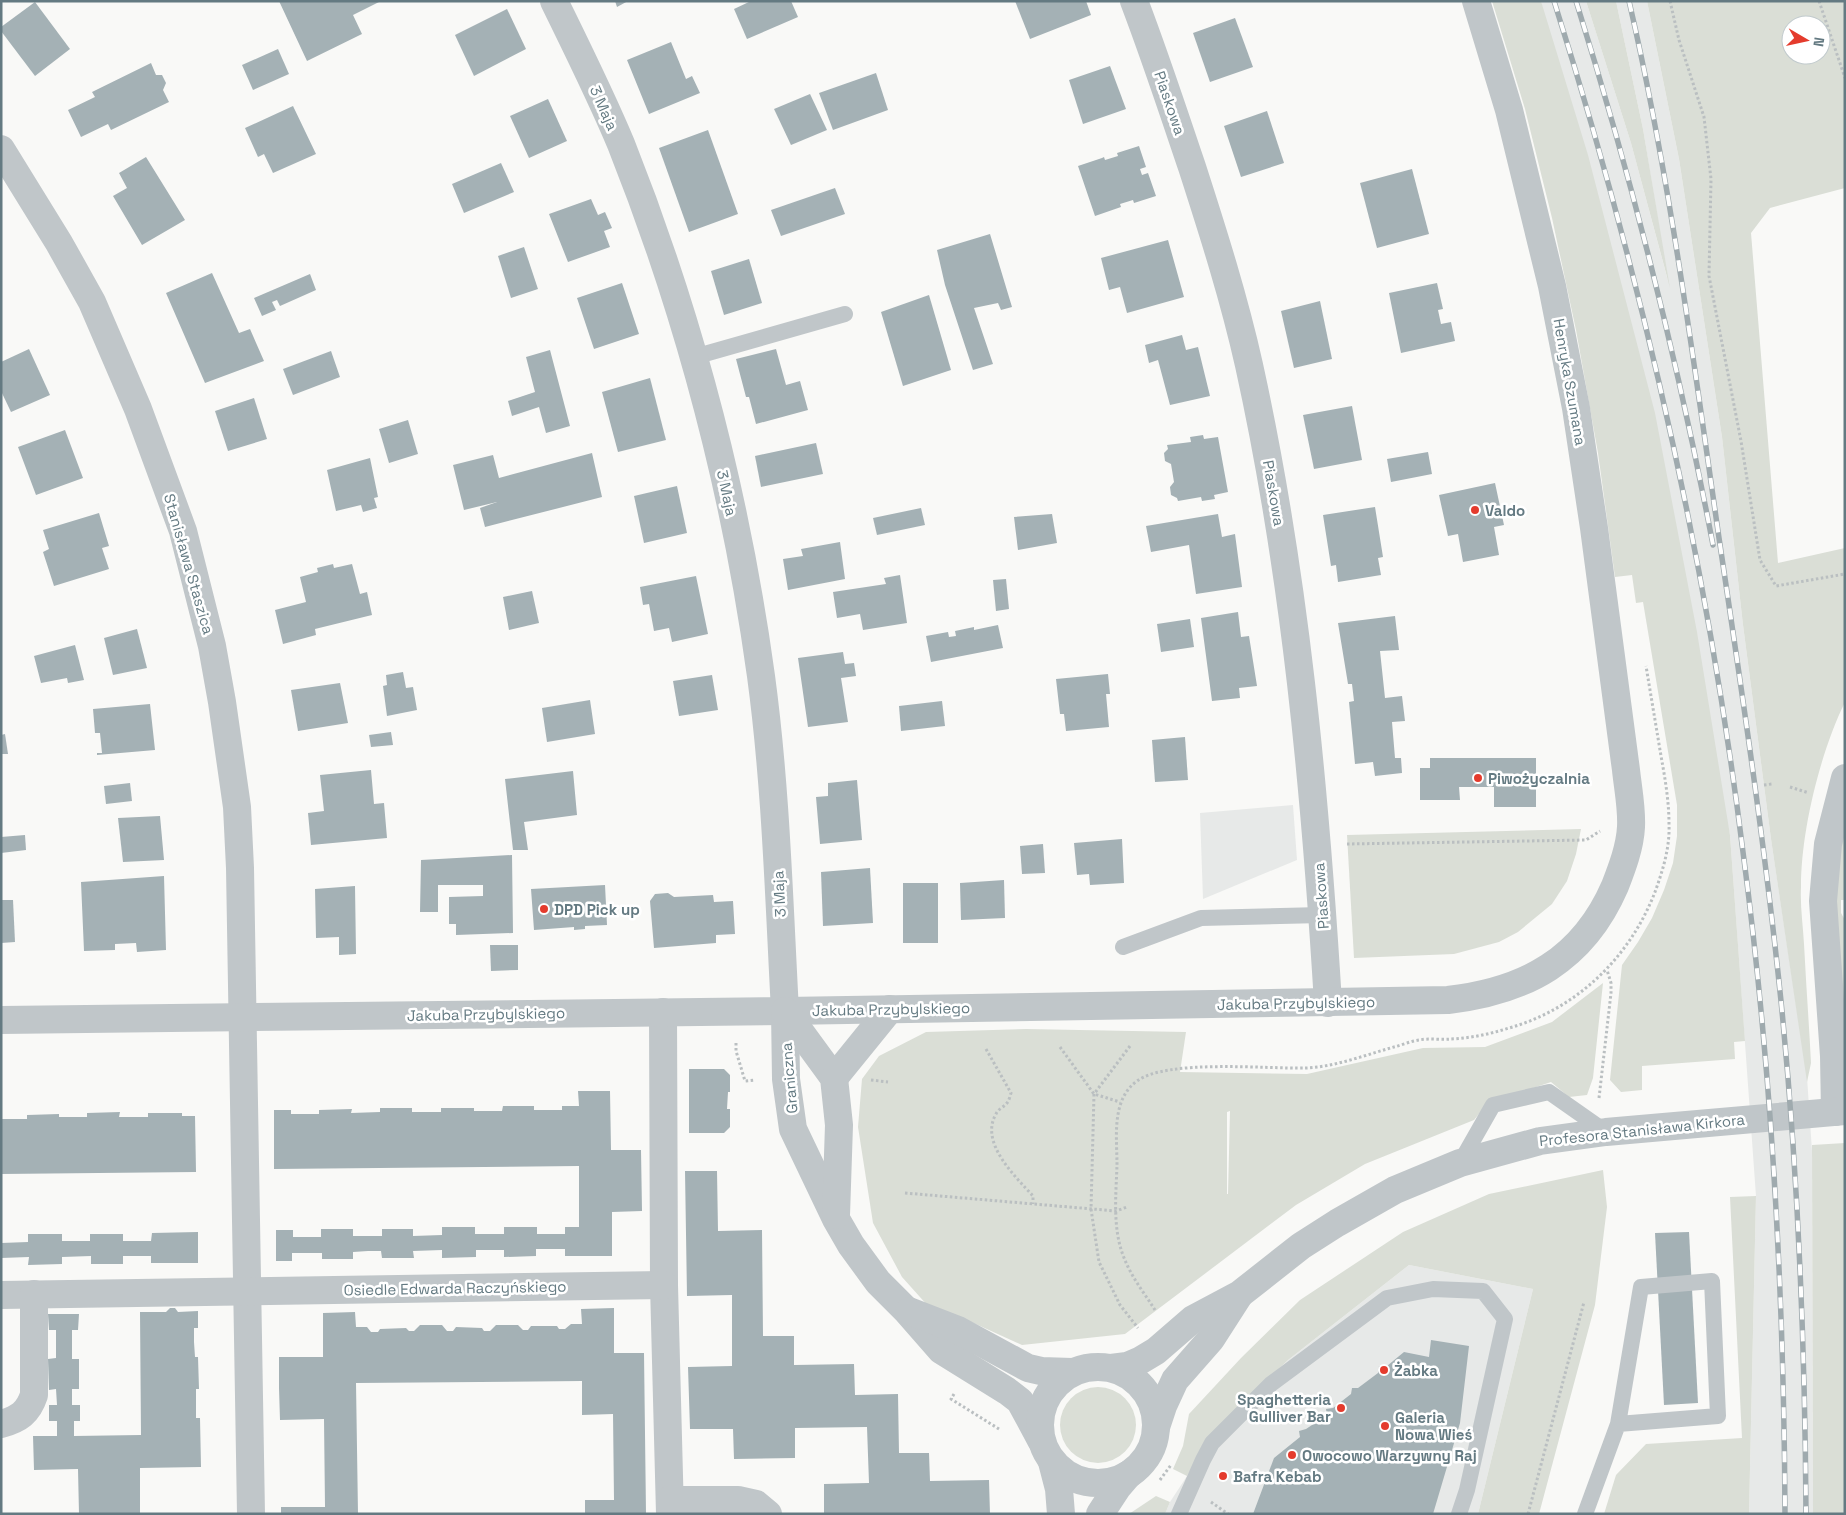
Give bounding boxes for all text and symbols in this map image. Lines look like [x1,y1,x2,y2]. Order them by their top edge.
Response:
north arrow [1781,15,1831,65]
text: N [1809,36,1828,48]
street label: Piaskowa [1150,68,1190,138]
street label: 3 Maja [586,83,622,134]
street label: Henryka Szumana [1549,317,1591,447]
street label: Piaskowa [1259,459,1289,528]
street label: 3 Maja [713,468,741,518]
street label: Stanisława Staszica [160,491,218,637]
place label: Valdo [1485,501,1525,520]
marker: Valdo [1469,504,1481,516]
place label: Piwożyczalnia [1488,769,1590,788]
marker: Piwożyczalnia [1472,772,1484,784]
street label: Piaskowa [1309,862,1333,930]
street label: 3 Maja [768,870,790,918]
place label: DPD Pick up [554,900,640,919]
marker: DPD Pick up [538,903,550,915]
street label: Jakuba Przybylskiego [1217,992,1375,1014]
street label: Jakuba Przybylskiego [812,998,970,1020]
street label: Jakuba Przybylskiego [407,1003,565,1025]
street label: Graniczna [776,1041,802,1114]
street label: Profesora Stanisława Kirkora [1538,1110,1746,1150]
street label: Osiedle Edwarda Raczyńskiego [343,1277,567,1299]
place label: Żabka [1394,1361,1438,1380]
marker: Żabka [1378,1364,1390,1376]
place label: Spaghetteria Gulliver Bar [1237,1390,1331,1426]
marker: Spaghetteria Gulliver Bar [1335,1402,1347,1414]
place label: Galeria Nowa Wieś [1395,1408,1472,1444]
marker: Galeria Nowa Wieś [1379,1420,1391,1432]
place label: Owocowo Warzywny Raj [1302,1446,1477,1465]
marker: Owocowo Warzywny Raj [1286,1449,1298,1461]
place label: Bafra Kebab [1233,1467,1322,1486]
marker: Bafra Kebab [1217,1470,1229,1482]

